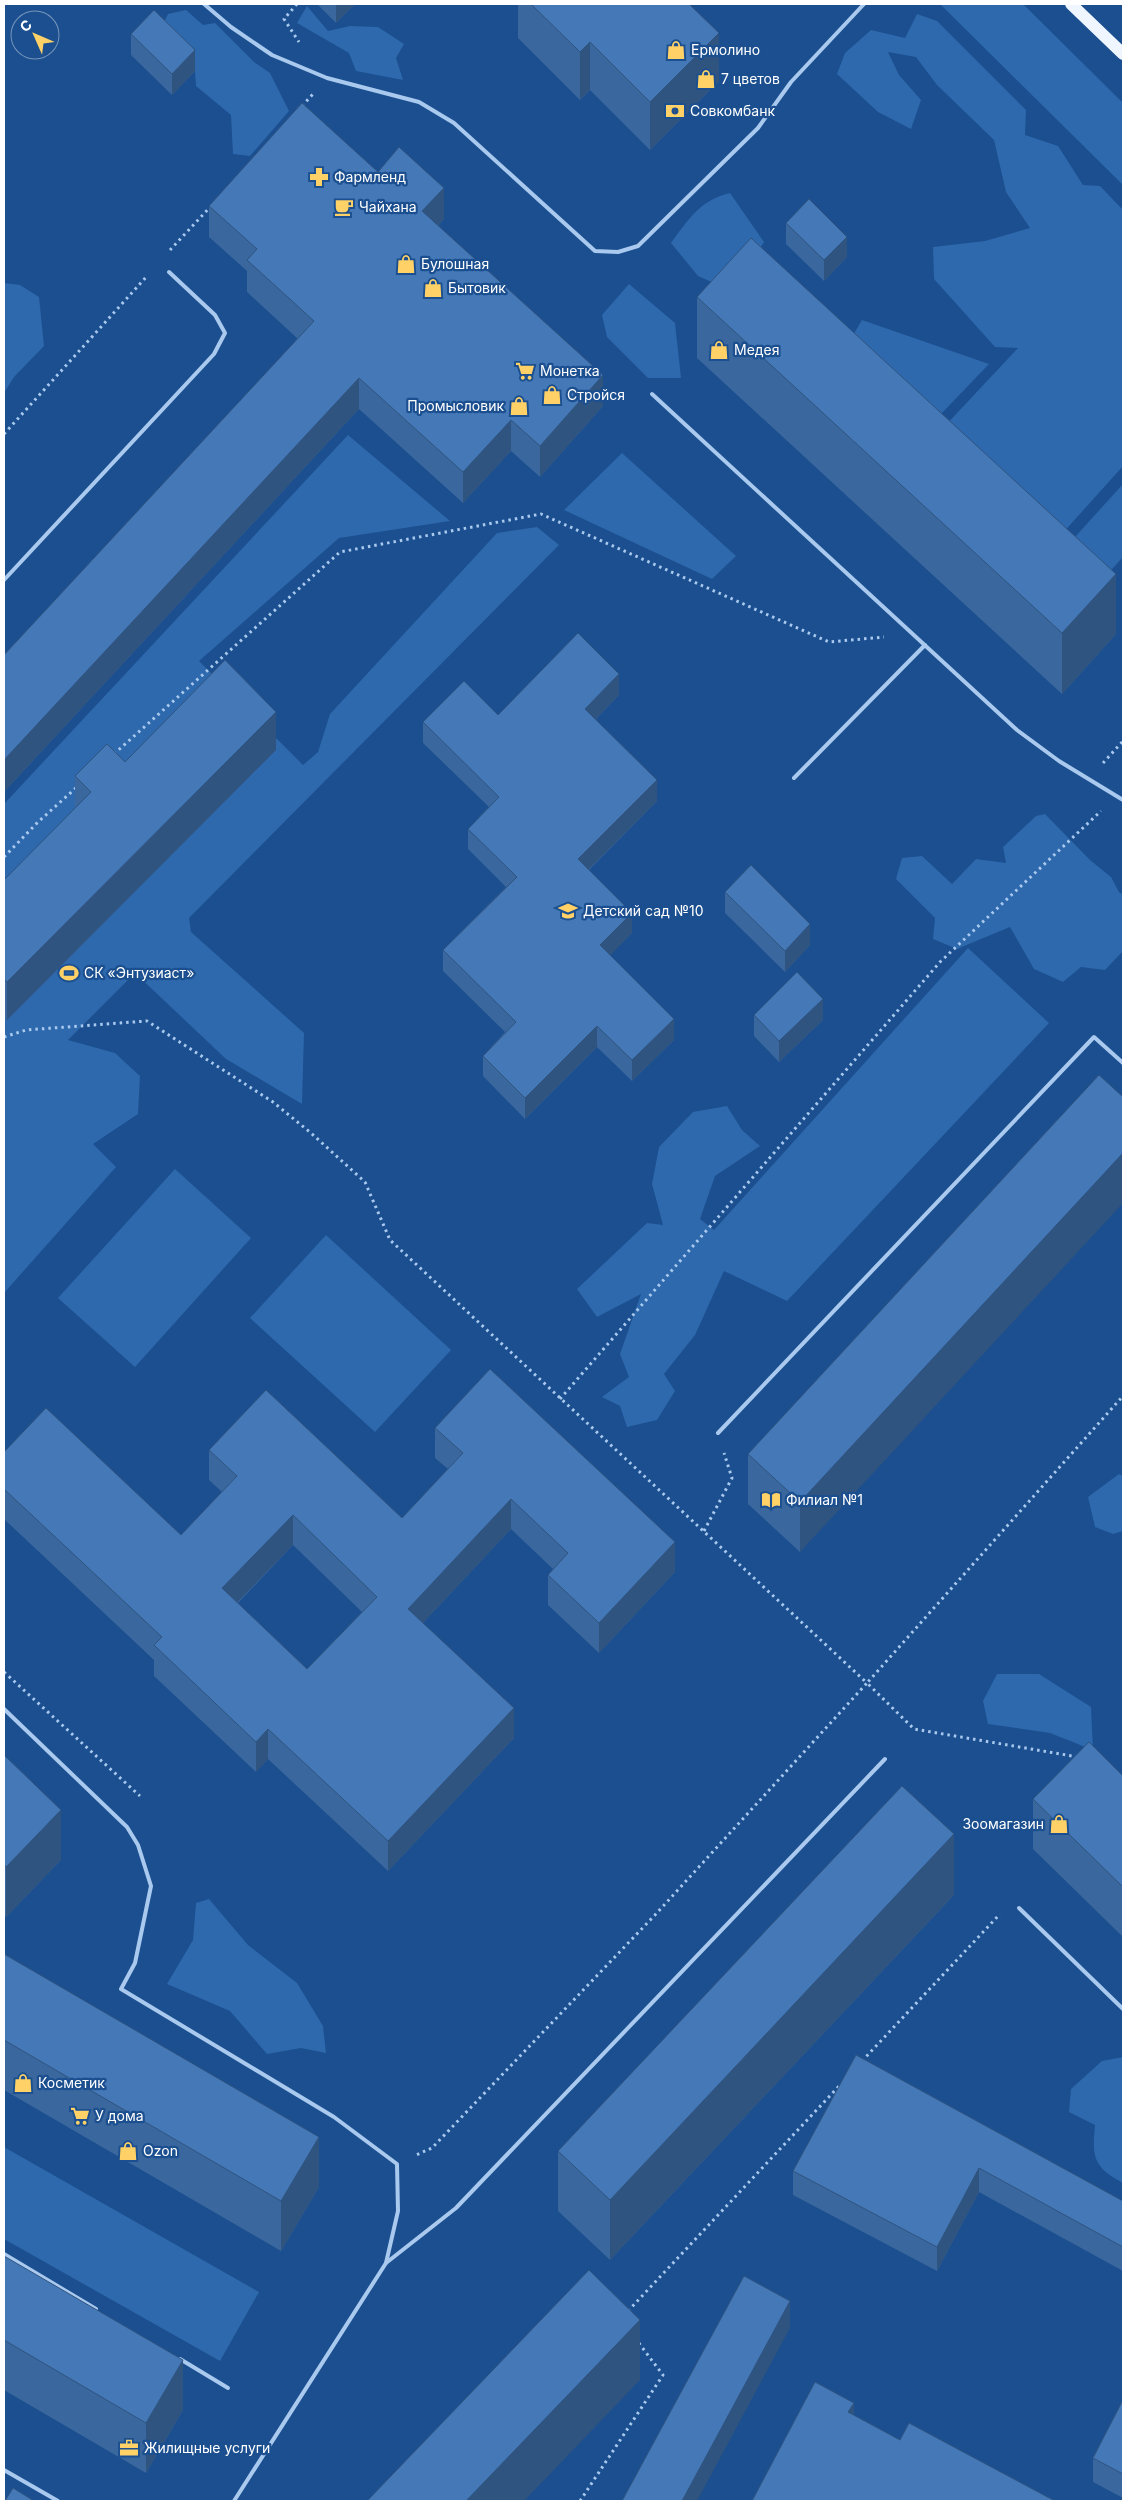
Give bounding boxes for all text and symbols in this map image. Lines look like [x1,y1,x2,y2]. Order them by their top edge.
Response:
north arrow [10,10,60,60]
text: С [16,16,35,35]
shop icon: Ермолино [665,39,687,61]
place label: Ермолино [691,41,760,58]
shop icon: 7 цветов [695,68,717,90]
place label: 7 цветов [721,70,780,87]
bank icon: Совкомбанк [664,100,686,122]
place label: Совкомбанк [690,102,775,119]
pharmacy icon: Фармленд [308,166,330,188]
place label: Фармленд [334,168,406,185]
cafe icon: Чайхана [333,196,355,218]
place label: Чайхана [359,198,417,215]
shop icon: Булошная [395,253,417,275]
place label: Булошная [421,255,489,272]
shop icon: Бытовик [422,277,444,299]
place label: Бытовик [448,279,506,296]
shop icon: Медея [708,339,730,361]
place label: Медея [734,341,780,358]
supermarket icon: Монетка [514,360,536,382]
place label: Монетка [540,362,600,379]
shop icon: Стройся [541,384,563,406]
place label: Стройся [567,386,625,403]
shop icon: Промысловик [508,395,530,417]
place label: Промысловик [407,397,504,414]
school or university icon: Детский сад №10 [557,900,579,922]
place label: Детский сад №10 [583,902,704,919]
sports icon: СК «Энтузиаст» [58,962,80,984]
place label: СК «Энтузиаст» [84,964,194,981]
library icon: Филиал №1 [760,1489,782,1511]
place label: Филиал №1 [786,1491,863,1508]
shop icon: Зоомагазин [1048,1813,1070,1835]
place label: Зоомагазин [962,1815,1044,1832]
shop icon: Косметик [12,2072,34,2094]
place label: Косметик [38,2074,105,2091]
supermarket icon: У дома [69,2105,91,2127]
place label: У дома [95,2107,144,2124]
shop icon: Ozon [117,2140,139,2162]
place label: Ozon [143,2142,178,2159]
office icon: Жилищные услуги [118,2437,140,2459]
place label: Жилищные услуги [144,2439,270,2456]

